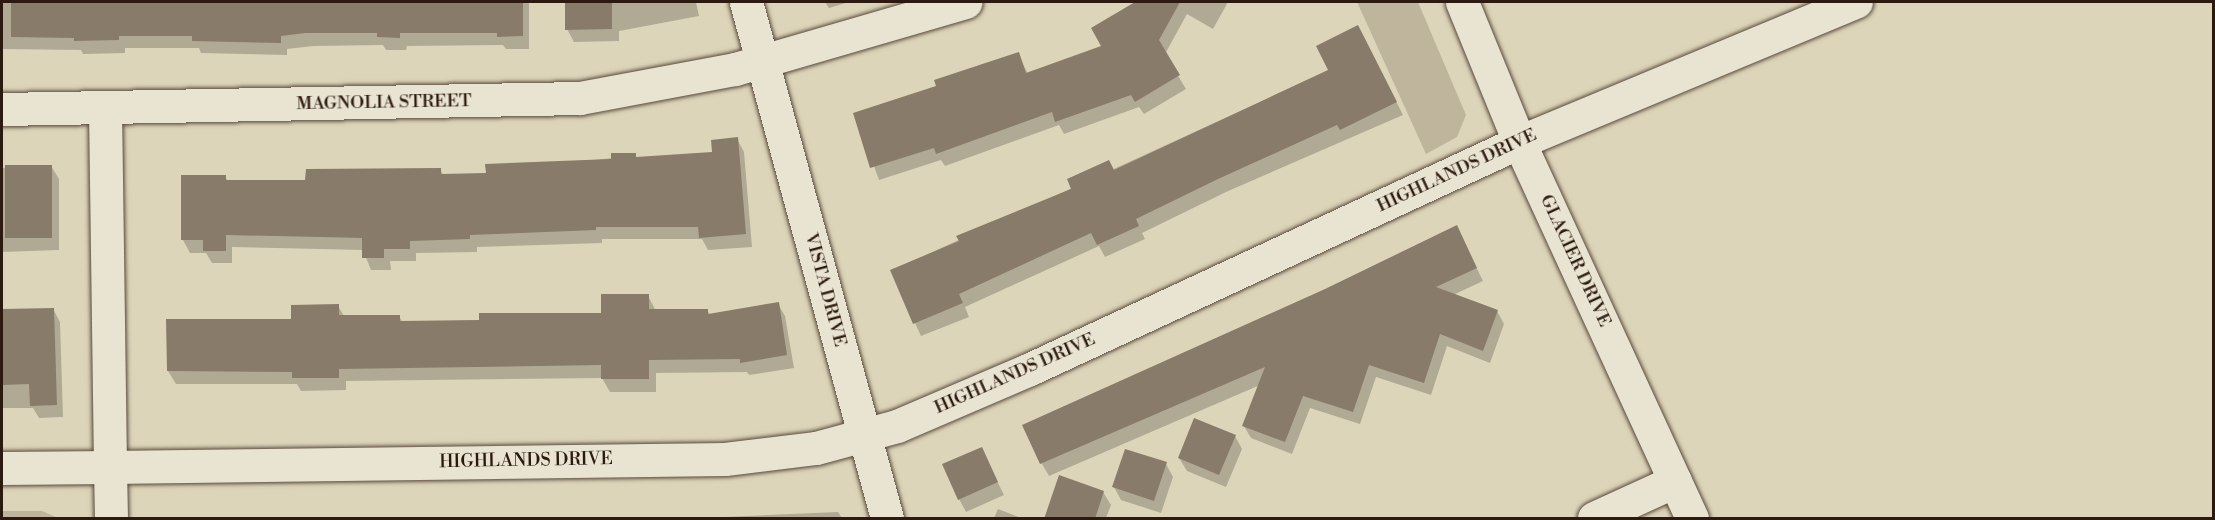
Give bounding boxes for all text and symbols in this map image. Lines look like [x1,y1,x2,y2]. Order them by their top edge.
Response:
street label: MAGNOLIA STREET [296,91,472,115]
street label: HIGHLANDS DRIVE [1374,124,1540,218]
street label: GLACIER DRIVE [1535,191,1615,331]
street label: VISTA DRIVE [799,231,851,349]
street label: HIGHLANDS DRIVE [931,329,1099,419]
street label: HIGHLANDS DRIVE [439,449,613,473]

